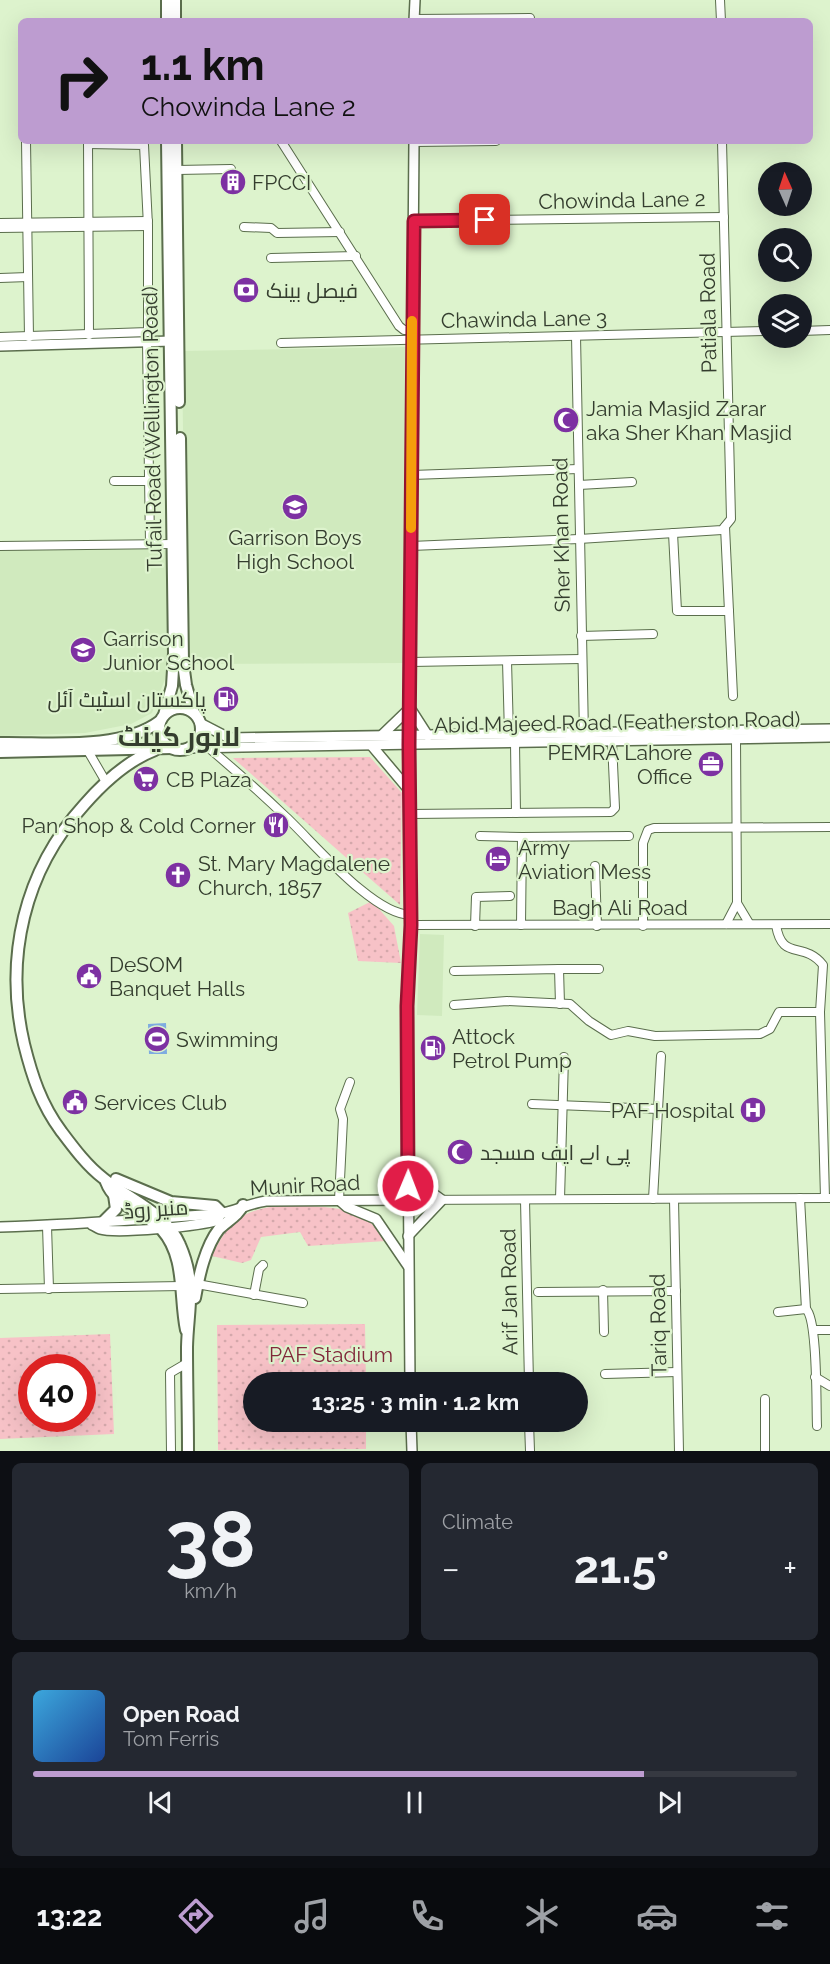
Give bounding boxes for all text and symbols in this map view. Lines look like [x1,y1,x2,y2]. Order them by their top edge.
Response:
text: 1.1 km [141,41,265,90]
icon: right [42,42,120,120]
text: Chowinda Lane 2 [141,91,356,122]
north arrow [758,162,812,216]
map controls [758,162,812,348]
building icon: FPCCI [218,167,248,197]
place label: FPCCI [252,170,311,195]
street label: Chowinda Lane 2 [538,186,706,214]
pin [459,194,510,245]
icon: arrive [468,203,501,236]
button: search [758,228,812,282]
street label: Patiala Road [694,253,722,373]
bank icon: فیصل بینک [231,275,261,305]
place label: فیصل بینک [266,278,358,304]
street label: Tufail Road (Wellington Road) [137,286,167,572]
button: layers [758,294,812,348]
street label: Chawinda Lane 3 [441,305,607,333]
place label: Jamia Masjid Zarar aka Sher Khan Masjid [586,396,792,445]
mosque icon: Jamia Masjid Zarar aka Sher Khan Masjid [551,405,581,435]
street label: Sher Khan Road [547,457,575,613]
school or university icon: Garrison Boys High School [280,492,310,522]
place label: Garrison Boys High School [228,525,362,574]
place label: Garrison Junior School [103,626,235,675]
school or university icon: Garrison Junior School [68,635,98,665]
fuel station icon: پاکستان اسٹیٹ آئل [211,684,241,714]
place label: پاکستان اسٹیٹ آئل [47,687,206,714]
street label: Abid Majeed Road (Featherston Road) [434,706,800,738]
district label: لاہور کینٹ [118,721,240,755]
place label: PEMRA Lahore Office [547,740,692,789]
office icon: PEMRA Lahore Office [696,749,726,779]
supermarket icon: CB Plaza [131,764,161,794]
place label: CB Plaza [166,767,252,792]
restaurant icon: Pan Shop & Cold Corner [261,810,291,840]
place label: Pan Shop & Cold Corner [22,813,257,838]
place label: Army Aviation Mess [518,835,651,884]
hotel icon: Army Aviation Mess [483,844,513,874]
place label: St. Mary Magdalene Church, 1857 [198,851,390,900]
church icon: St. Mary Magdalene Church, 1857 [163,860,193,890]
street label: Bagh Ali Road [552,895,688,920]
place label: DeSOM Banquet Halls [109,952,245,1001]
public building icon: DeSOM Banquet Halls [74,961,104,991]
sports icon: Swimming [142,1024,172,1054]
place label: Attock Petrol Pump [452,1024,572,1073]
place label: Swimming [176,1027,278,1052]
fuel station icon: Attock Petrol Pump [418,1033,448,1063]
public building icon: Services Club [60,1087,90,1117]
place label: Services Club [94,1090,227,1115]
hospital icon: PAF Hospital [738,1095,768,1125]
place label: PAF Hospital [611,1098,734,1123]
mosque icon: پی اے ایف مسجد [445,1137,475,1167]
place label: پی اے ایف مسجد [480,1140,630,1167]
position arrow [376,1154,440,1218]
street label: Munir Road [249,1170,361,1200]
street label: منیر روڈ [123,1194,189,1224]
street label: Arif Jan Road [495,1228,523,1356]
street label: Tariq Road [645,1273,671,1377]
park label: PAF Stadium [269,1342,393,1367]
speed limit sign: 40 [18,1354,96,1432]
text: 13:25 · 3 min · 1.2 km [312,1389,519,1415]
text: 38 [165,1494,256,1585]
text: Climate [442,1510,513,1534]
text: 21.5° [574,1541,669,1594]
text: − [442,1549,460,1588]
text: + [783,1549,797,1588]
text: km/h [184,1579,237,1603]
text: Open Road [123,1701,240,1727]
text: Tom Ferris [123,1727,219,1751]
icon: previous [144,1786,177,1819]
icon: pause [398,1786,431,1819]
icon: next [653,1786,686,1819]
icon: directions [175,1895,217,1937]
icon: music [291,1895,333,1937]
icon: phone [406,1895,448,1937]
icon: climate [521,1895,563,1937]
icon: car [636,1895,678,1937]
icon: filters [751,1895,793,1937]
text: 13:22 [37,1901,102,1932]

